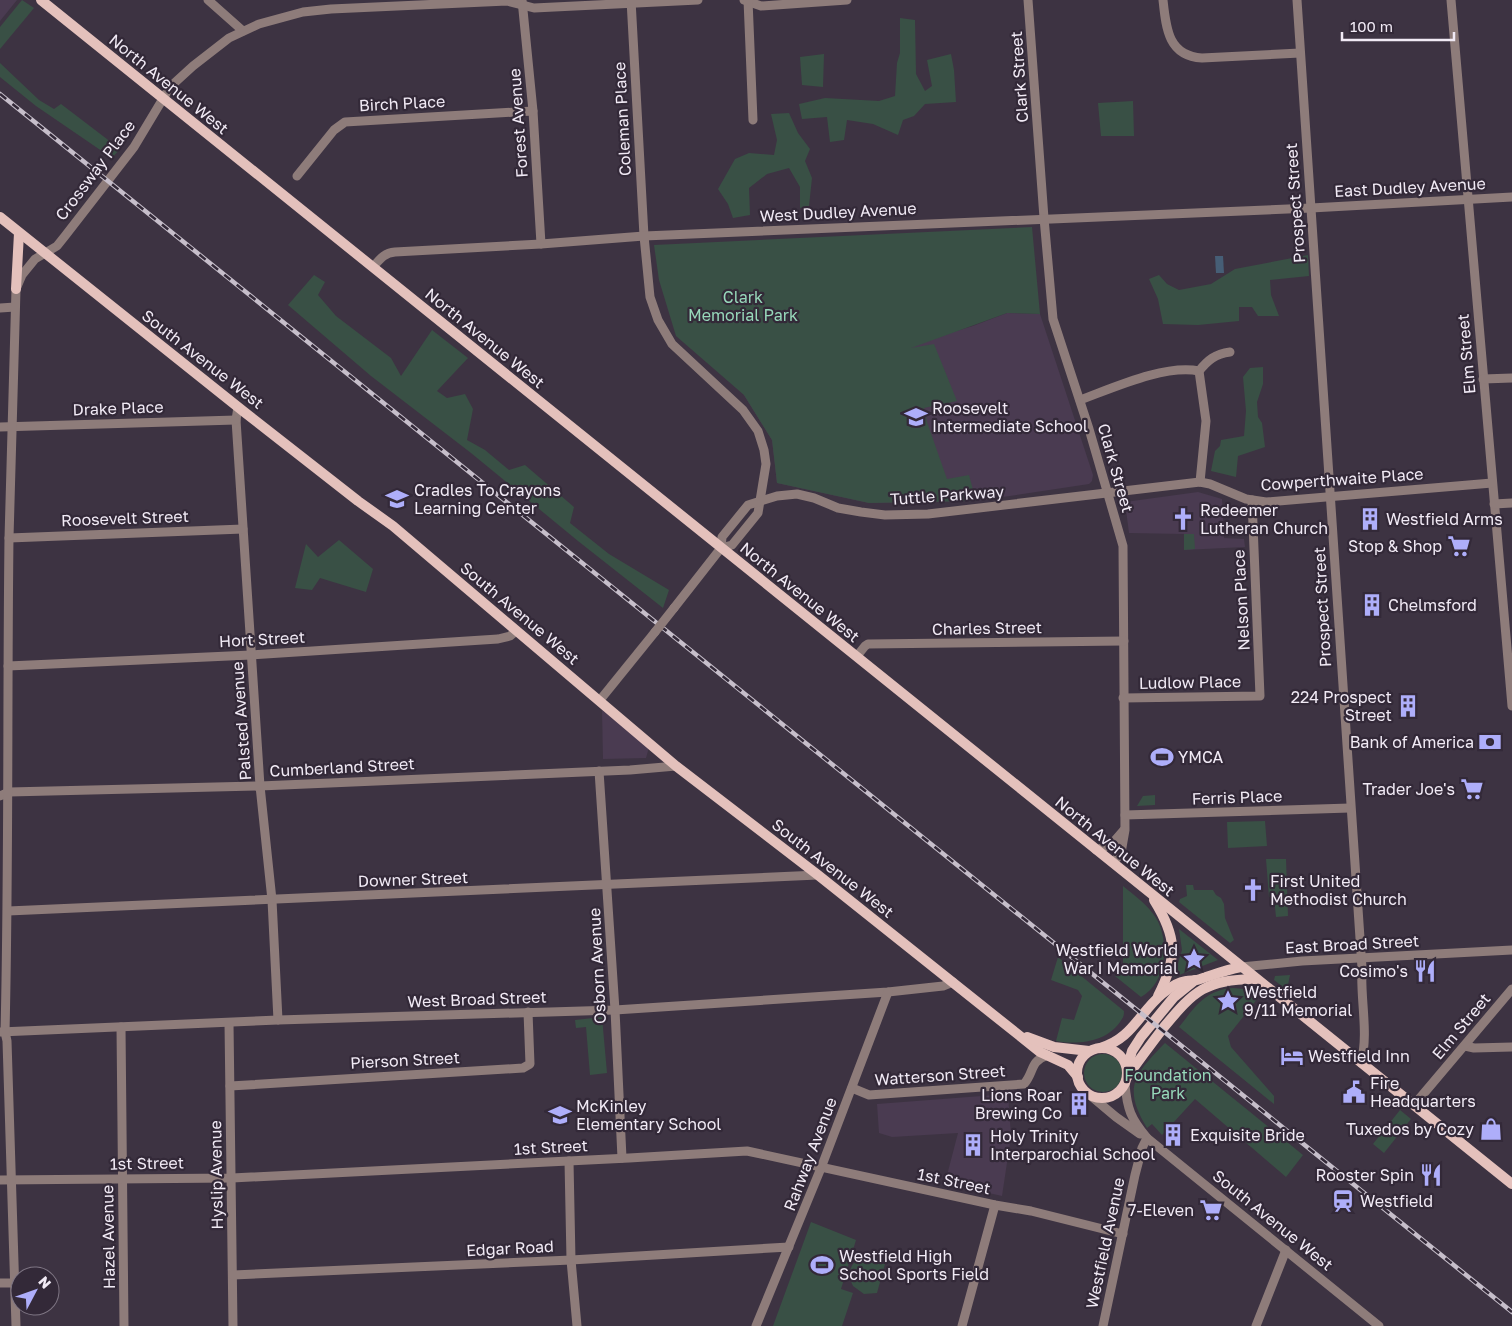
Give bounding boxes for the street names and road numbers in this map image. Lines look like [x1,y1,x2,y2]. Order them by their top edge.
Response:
street label: North Avenue West [105,30,233,138]
street label: Clark Street [1006,31,1032,123]
street label: Coleman Place [609,61,635,177]
street label: Forest Avenue [504,68,532,178]
street label: Birch Place [358,91,446,115]
street label: Crossway Place [51,116,139,224]
street label: Prospect Street [1281,142,1309,264]
street label: East Dudley Avenue [1334,173,1486,201]
street label: West Dudley Avenue [759,198,917,226]
street label: North Avenue West [421,284,549,392]
street label: South Avenue West [138,305,268,413]
street label: Elm Street [1453,313,1479,395]
street label: Drake Place [72,396,164,420]
street label: Clark Street [1094,421,1138,515]
street label: Cowperthwaite Place [1260,463,1424,495]
street label: Tuttle Parkway [889,481,1005,509]
street label: Roosevelt Street [61,506,189,530]
street label: North Avenue West [736,538,864,646]
street label: Prospect Street [1309,546,1335,668]
street label: Nelson Place [1228,549,1254,651]
street label: South Avenue West [456,557,584,669]
street label: Charles Street [932,617,1042,639]
street label: Hort Street [218,627,306,651]
street label: Palsted Avenue [227,661,255,781]
street label: Ludlow Place [1139,671,1241,693]
street label: Cumberland Street [269,753,415,781]
street label: Ferris Place [1191,785,1283,809]
street label: North Avenue West [1051,792,1179,900]
street label: South Avenue West [768,814,898,922]
street label: Downer Street [358,867,468,891]
street label: Osborn Avenue [584,907,610,1025]
street label: East Broad Street [1284,931,1420,957]
street label: West Broad Street [407,987,547,1011]
street label: Elm Street [1427,989,1495,1063]
street label: Pierson Street [350,1047,460,1073]
street label: Watterson Street [874,1060,1006,1090]
street label: Rahway Avenue [779,1094,841,1214]
street label: Hyslip Avenue [205,1120,227,1230]
street label: 1st Street [514,1135,588,1159]
street label: 1st Street [110,1152,184,1174]
street label: 1st Street [916,1164,992,1198]
street label: South Avenue West [1209,1165,1337,1275]
street label: Westfield Avenue [1081,1176,1129,1310]
street label: Hazel Avenue [97,1185,119,1289]
street label: Edgar Road [466,1236,554,1260]

